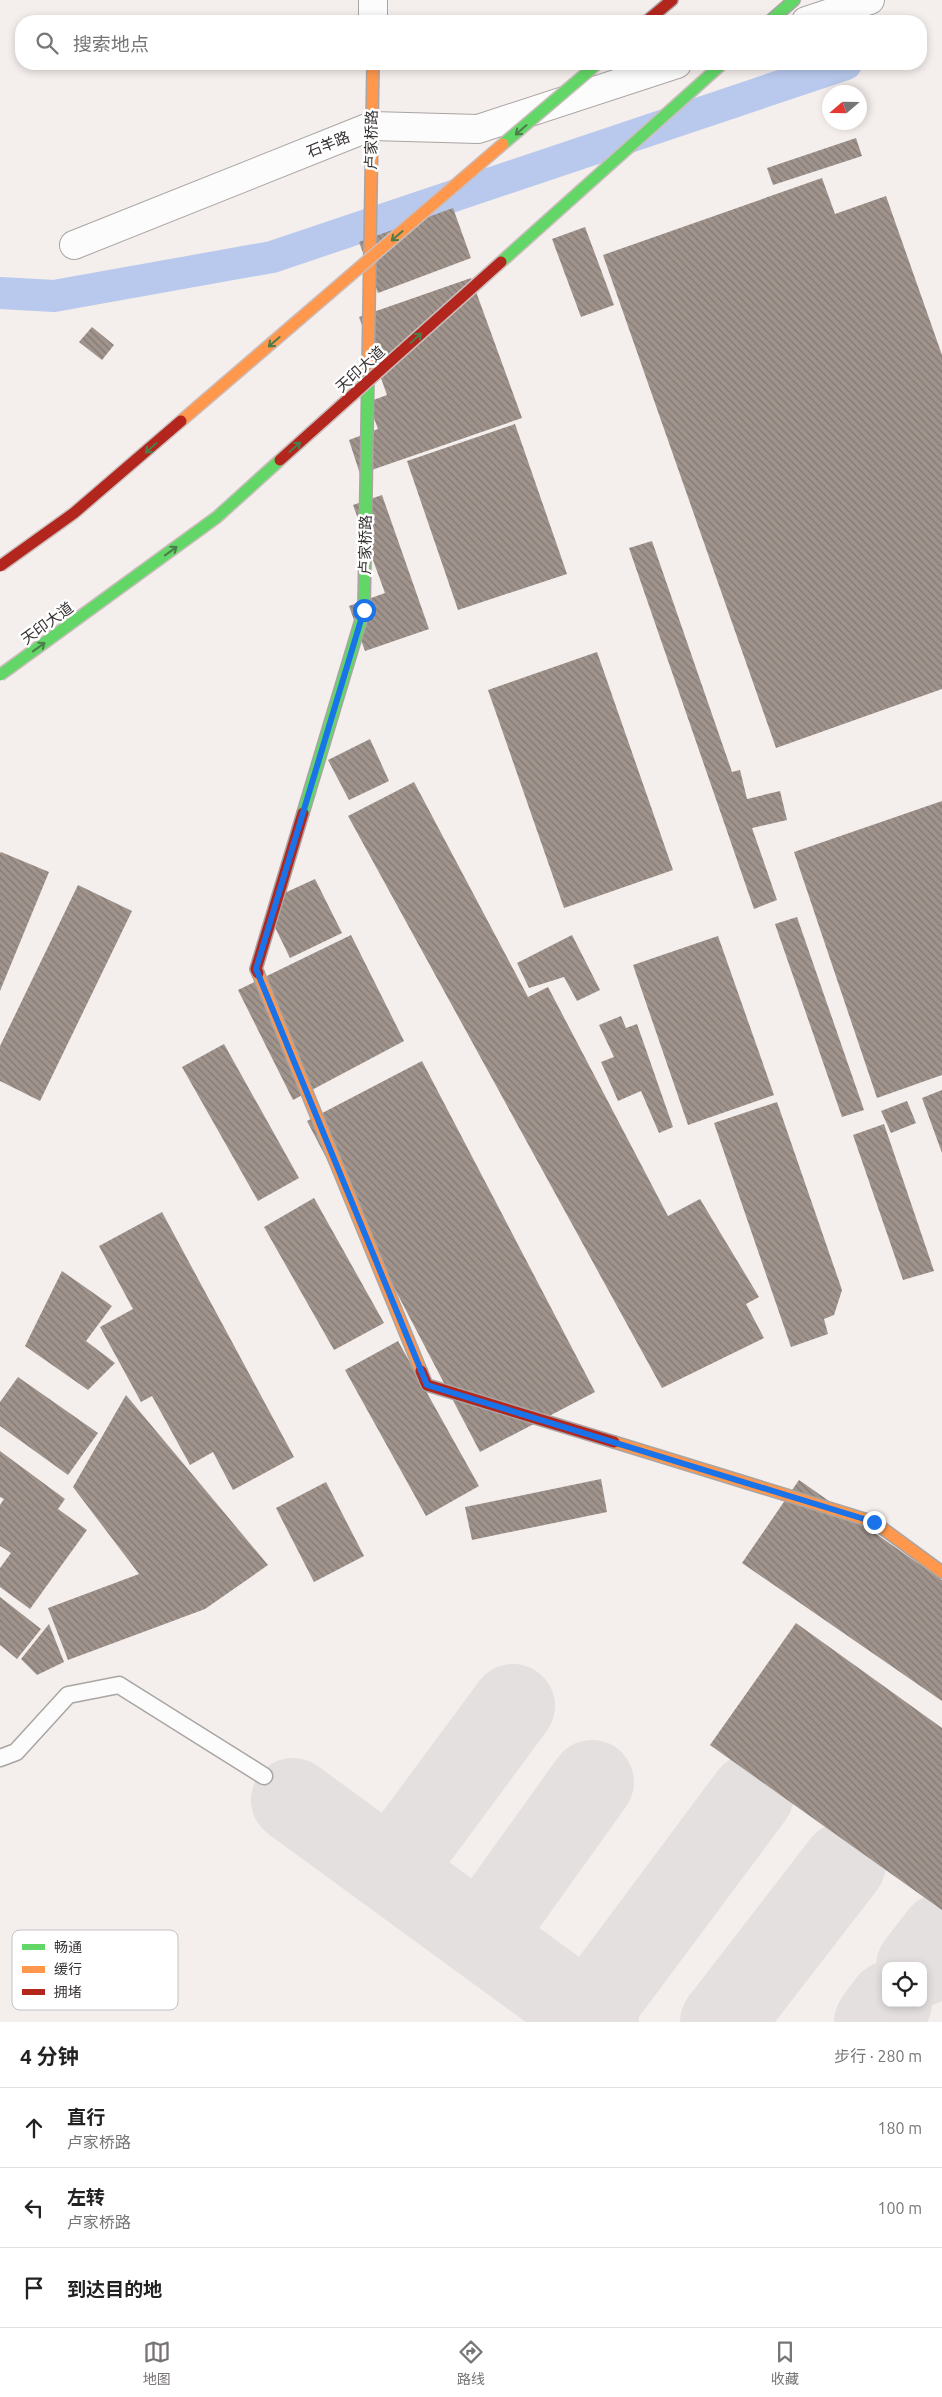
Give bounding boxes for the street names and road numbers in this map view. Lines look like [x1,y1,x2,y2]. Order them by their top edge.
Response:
street label: 卢家桥路 [362,110,380,170]
street label: 石羊路 [304,128,352,160]
street label: 天印大道 [332,343,388,395]
street label: 卢家桥路 [356,515,374,575]
street label: 天印大道 [18,598,76,648]

